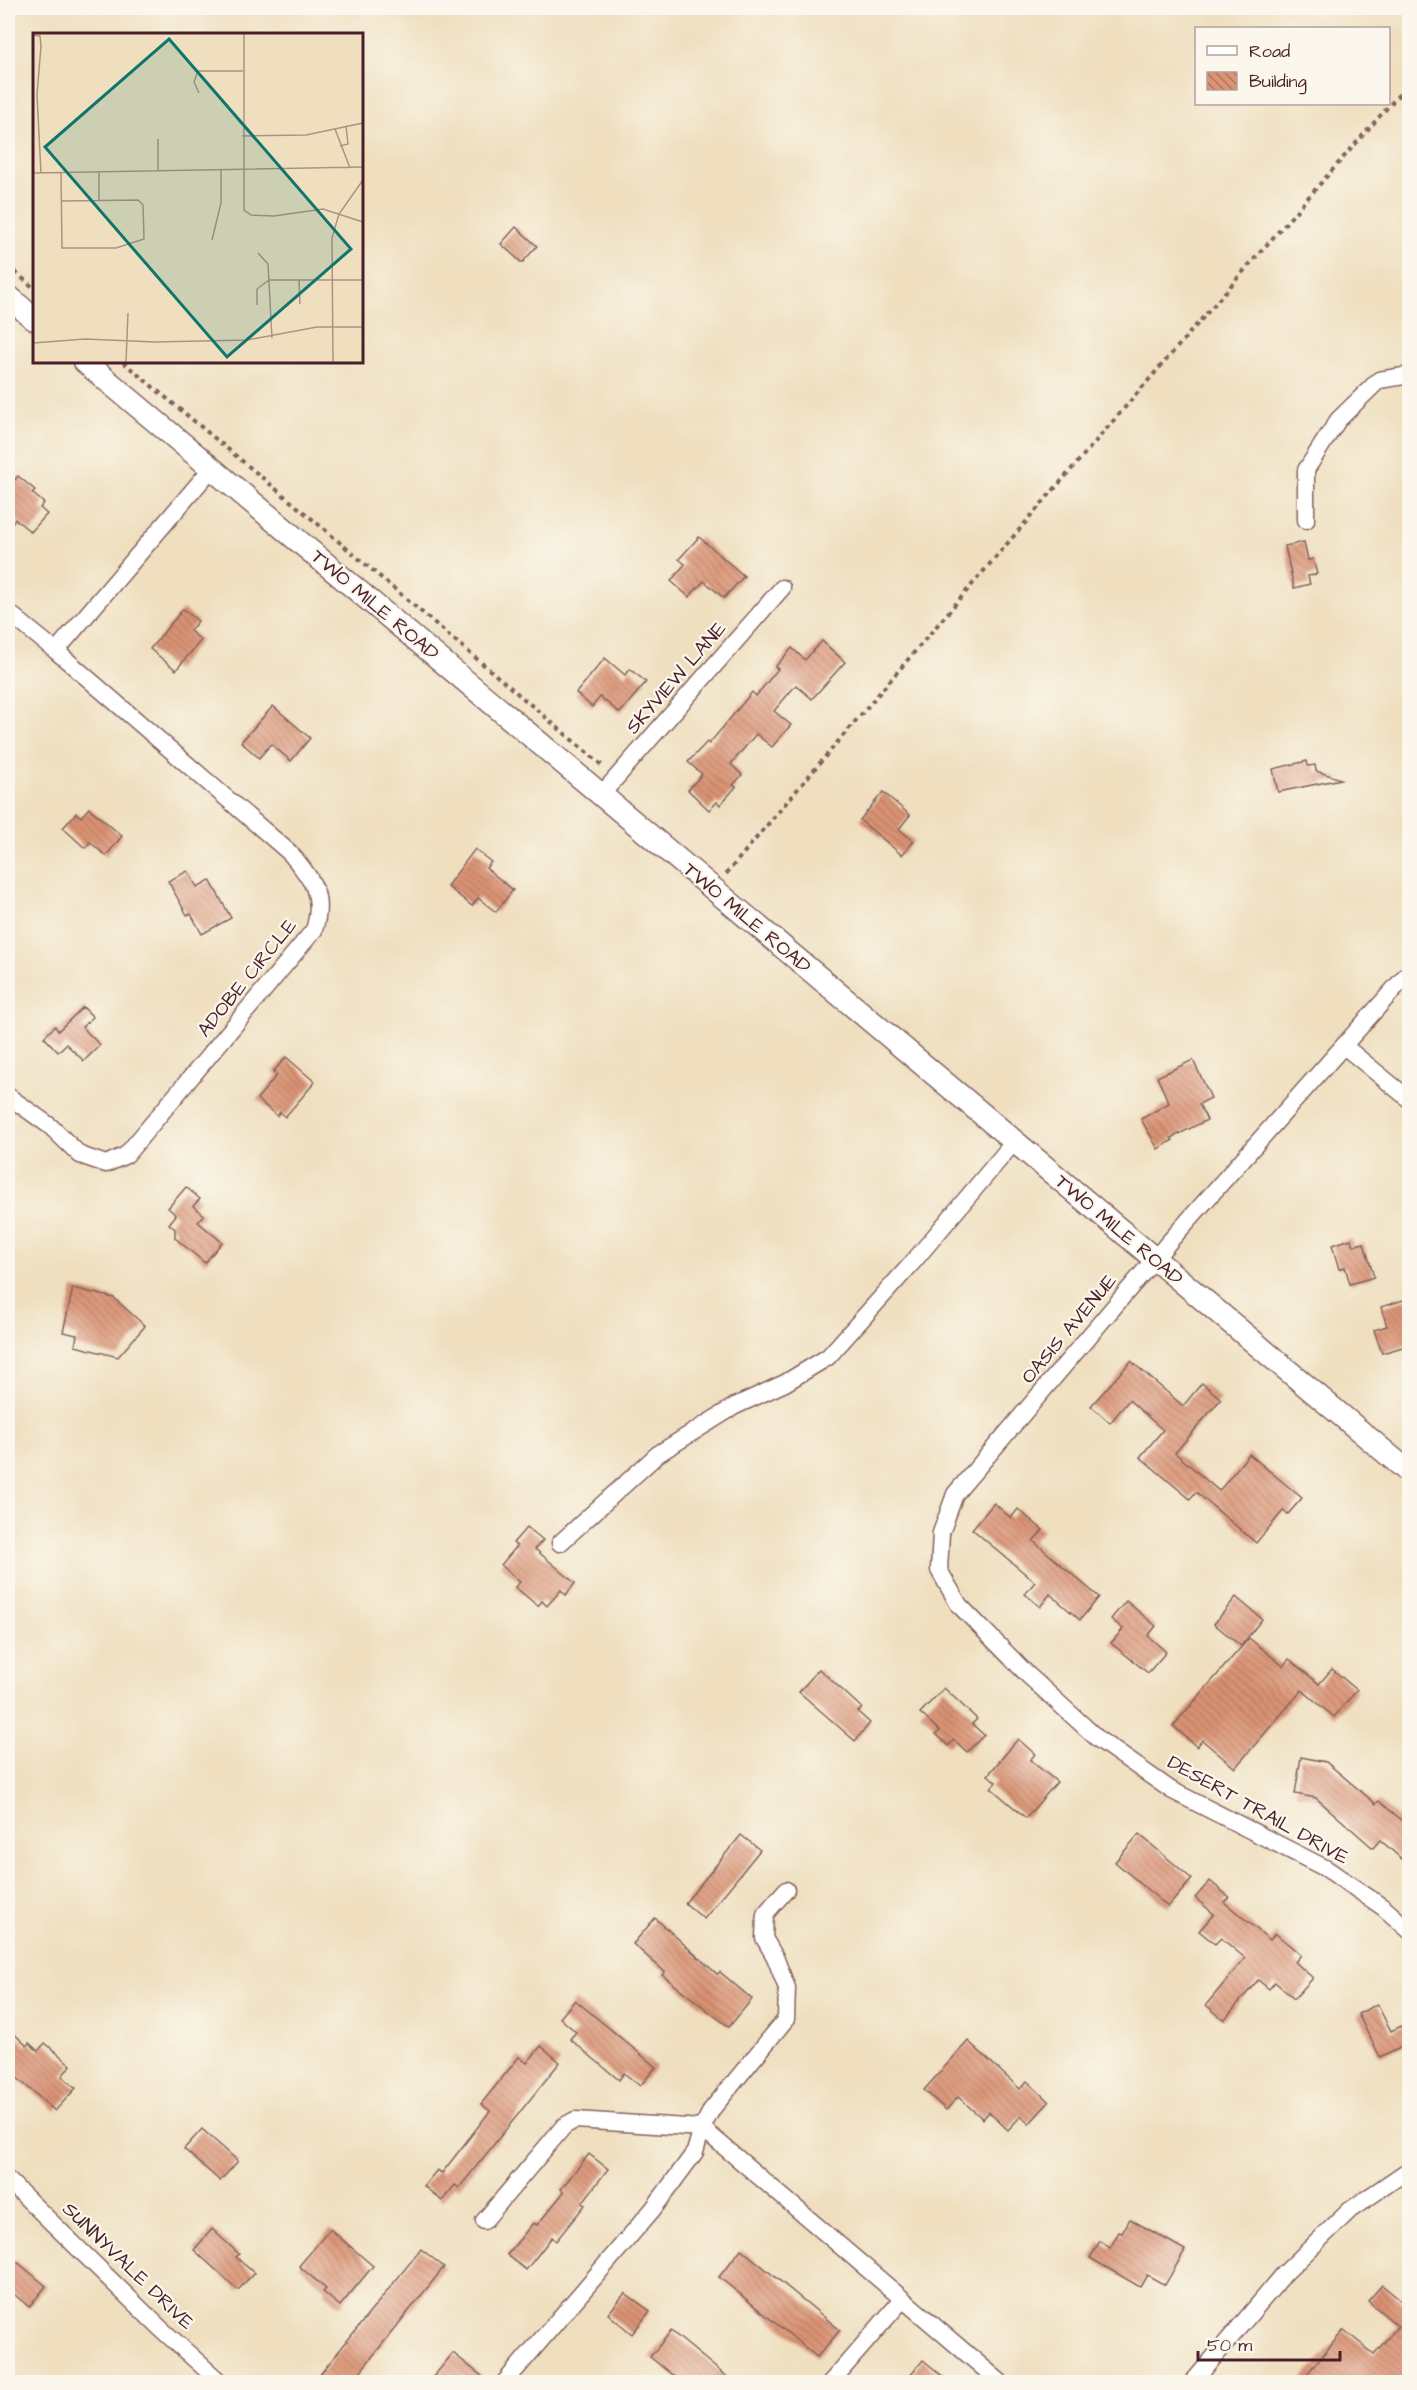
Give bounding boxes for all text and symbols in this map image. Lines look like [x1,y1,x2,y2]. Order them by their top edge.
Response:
legend [1195,27,1390,105]
inset map [33,33,363,363]
text: Road [1249,39,1290,64]
text: Building [1249,69,1307,95]
street label: TWO MILE ROAD [305,543,445,667]
street label: SKYVIEW LANE [619,616,733,740]
street label: TWO MILE ROAD [677,856,817,980]
street label: ADOBE CIRCLE [191,913,303,1043]
street label: TWO MILE ROAD [1049,1168,1189,1292]
street label: OASIS AVENUE [1015,1268,1123,1390]
street label: DESERT TRAIL DRIVE [1162,1748,1354,1872]
street label: SUNNYVALE DRIVE [56,2196,200,2336]
scale bar [1198,2324,1340,2362]
text: 50 m [1207,2333,1252,2358]

